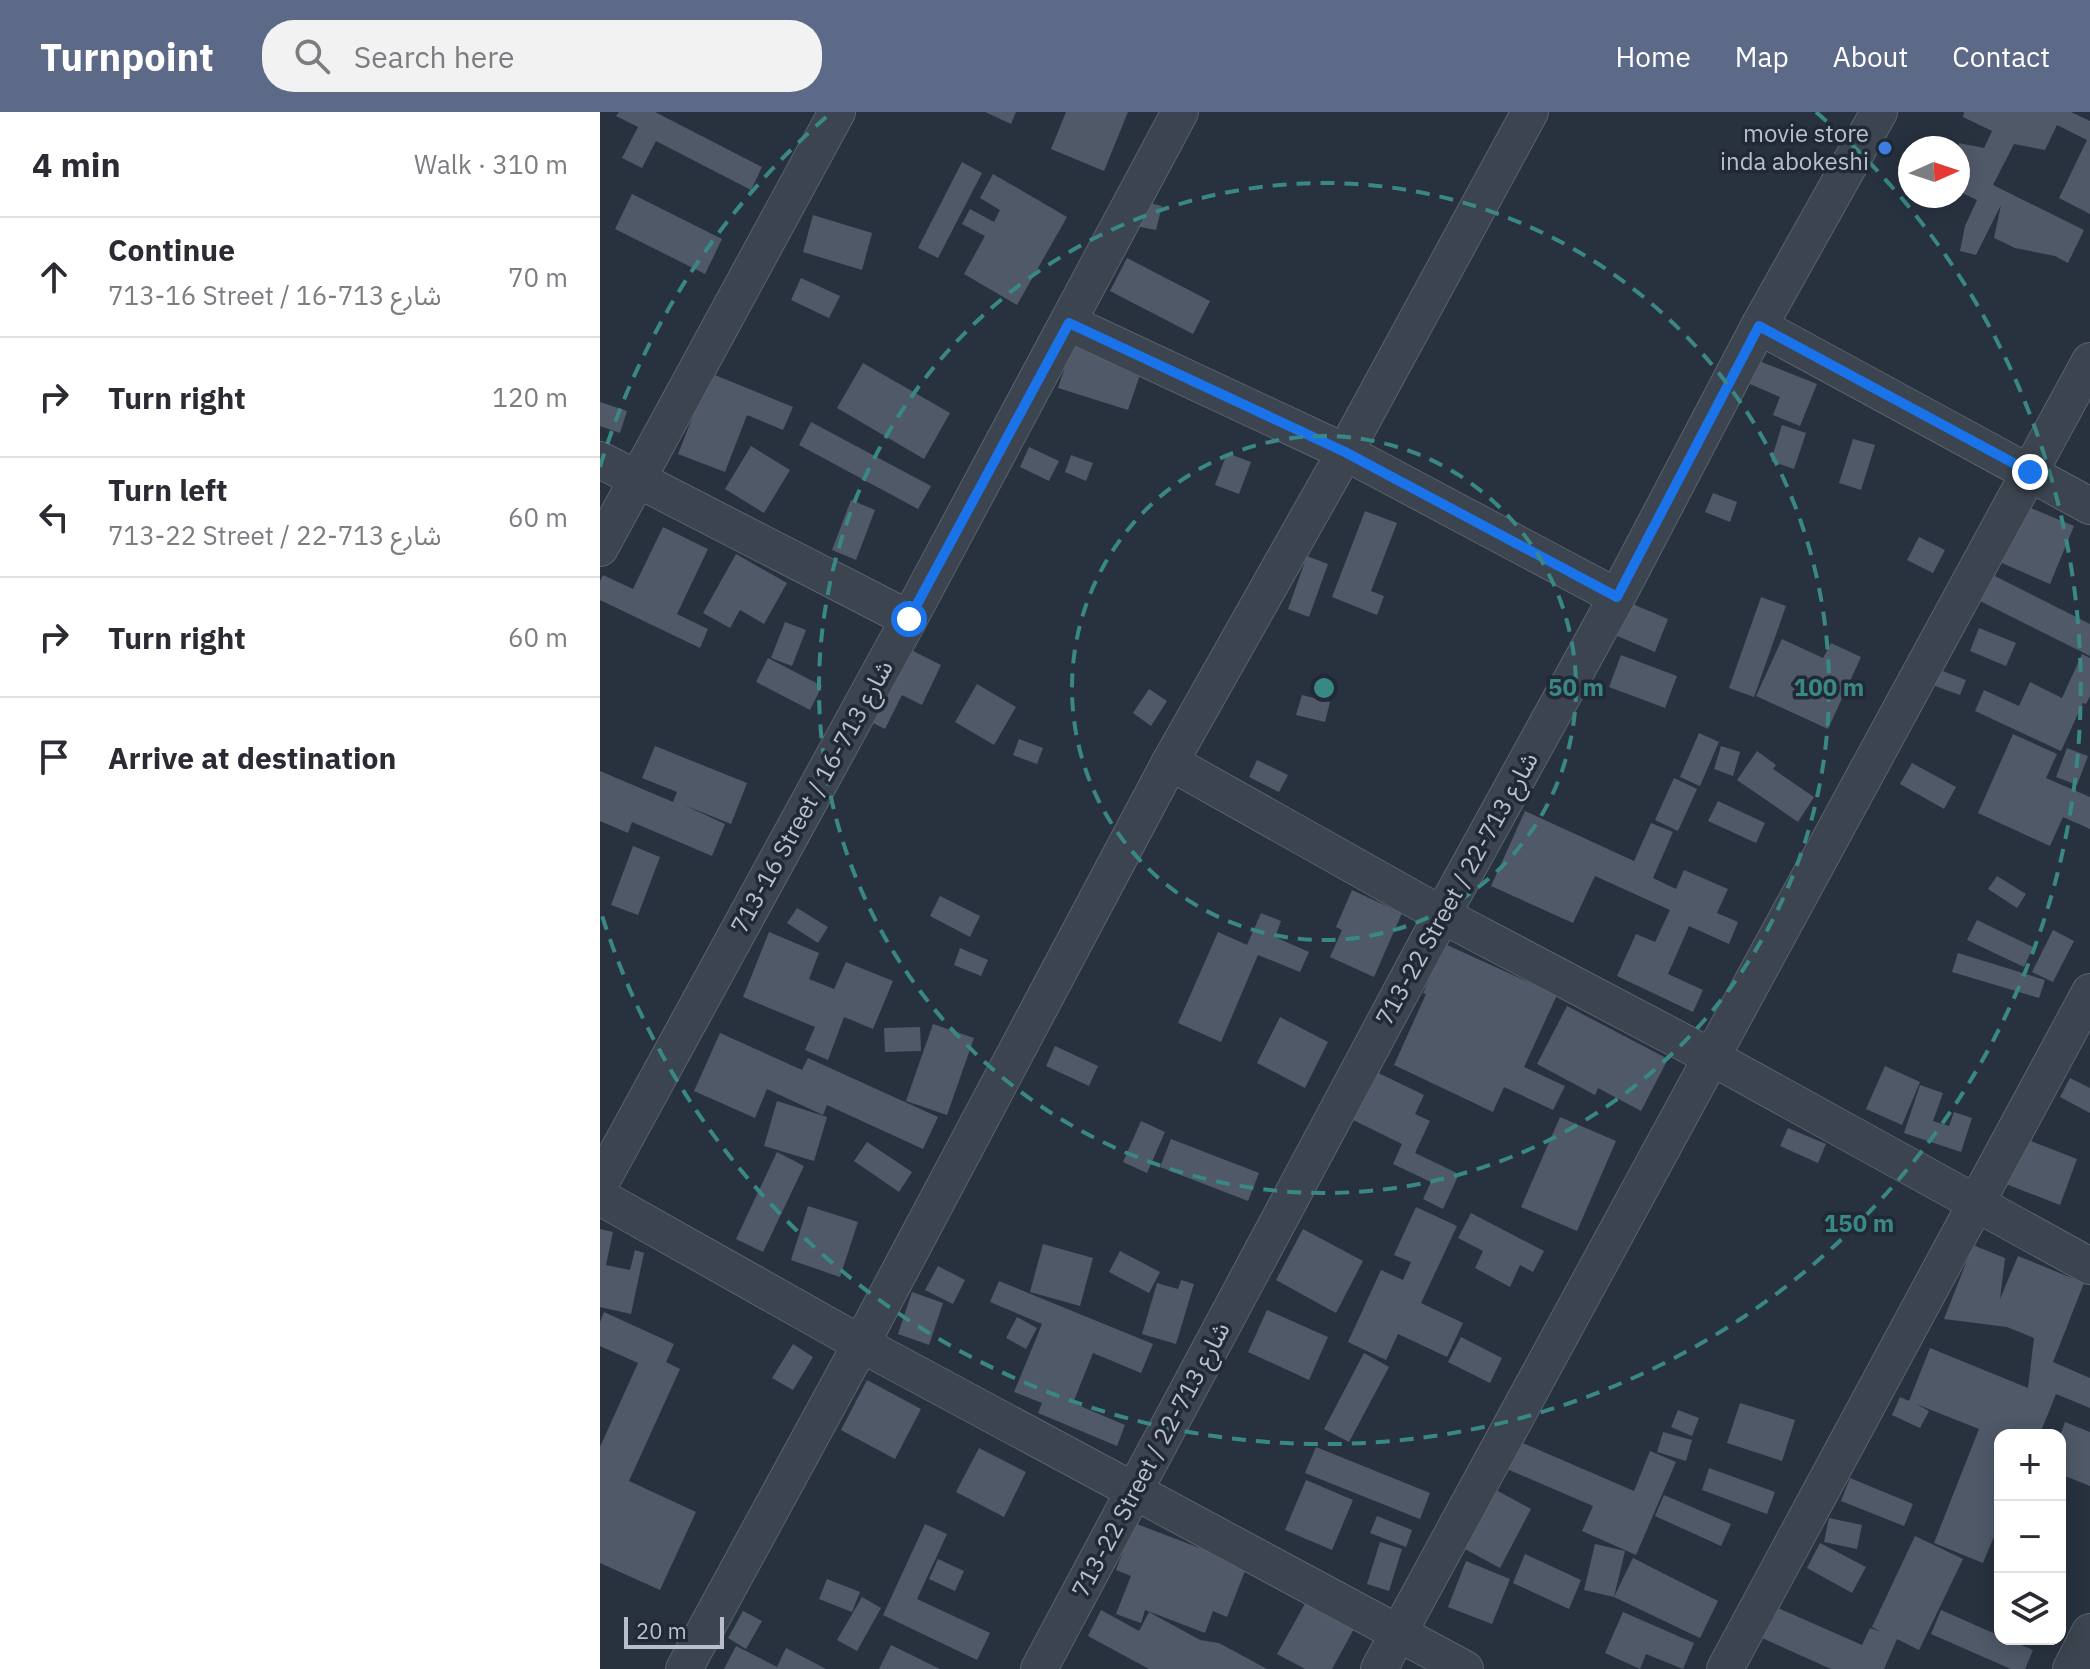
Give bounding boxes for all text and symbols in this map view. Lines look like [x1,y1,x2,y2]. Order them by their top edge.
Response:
search box [262,20,822,92]
text: Turnpoint [40,32,214,81]
icon: search [290,34,334,78]
text: Search here [354,37,515,76]
text: Home [1615,38,1691,75]
text: Map [1735,38,1789,75]
text: About [1833,38,1908,75]
text: Contact [1952,38,2050,75]
place label: movie store inda abokeshi [1720,117,1869,177]
north arrow [1898,136,1970,208]
marker: movie store inda abokeshi [1876,139,1894,157]
text: 4 min [32,142,121,186]
text: Walk · 310 m [414,147,568,181]
text: Continue [108,230,235,269]
icon: ahead [32,255,76,299]
text: 70 m [508,260,568,294]
text: 713-16 Street / شارع 713-16 [108,278,441,312]
icon: right [32,375,76,419]
text: Turn right [108,378,246,417]
text: 120 m [492,380,568,414]
route end [2012,454,2048,490]
text: Turn left [108,470,227,509]
icon: left [32,495,76,539]
text: 60 m [508,500,568,534]
text: 713-22 Street / شارع 713-22 [108,518,441,552]
route start [891,601,927,637]
icon: right [32,615,76,659]
text: Turn right [108,618,246,657]
text: 60 m [508,620,568,654]
street label: 713-16 Street / شارع 713-16 [723,654,901,940]
text: 50 m [1548,671,1604,703]
text: 100 m [1794,671,1864,703]
centre of rings [1310,674,1338,702]
icon: arrive [32,735,76,779]
text: Arrive at destination [108,738,396,777]
street label: 713-22 Street / شارع 713-22 [1368,746,1546,1032]
text: 150 m [1824,1207,1894,1239]
street label: 713-22 Street / شارع 713-22 [1064,1316,1238,1604]
map controls [1994,1429,2066,1645]
button: + [1994,1429,2066,1501]
button: − [1994,1501,2066,1573]
button: layers [1994,1573,2066,1645]
scale bar [624,1613,724,1649]
text: 20 m [636,1616,687,1645]

